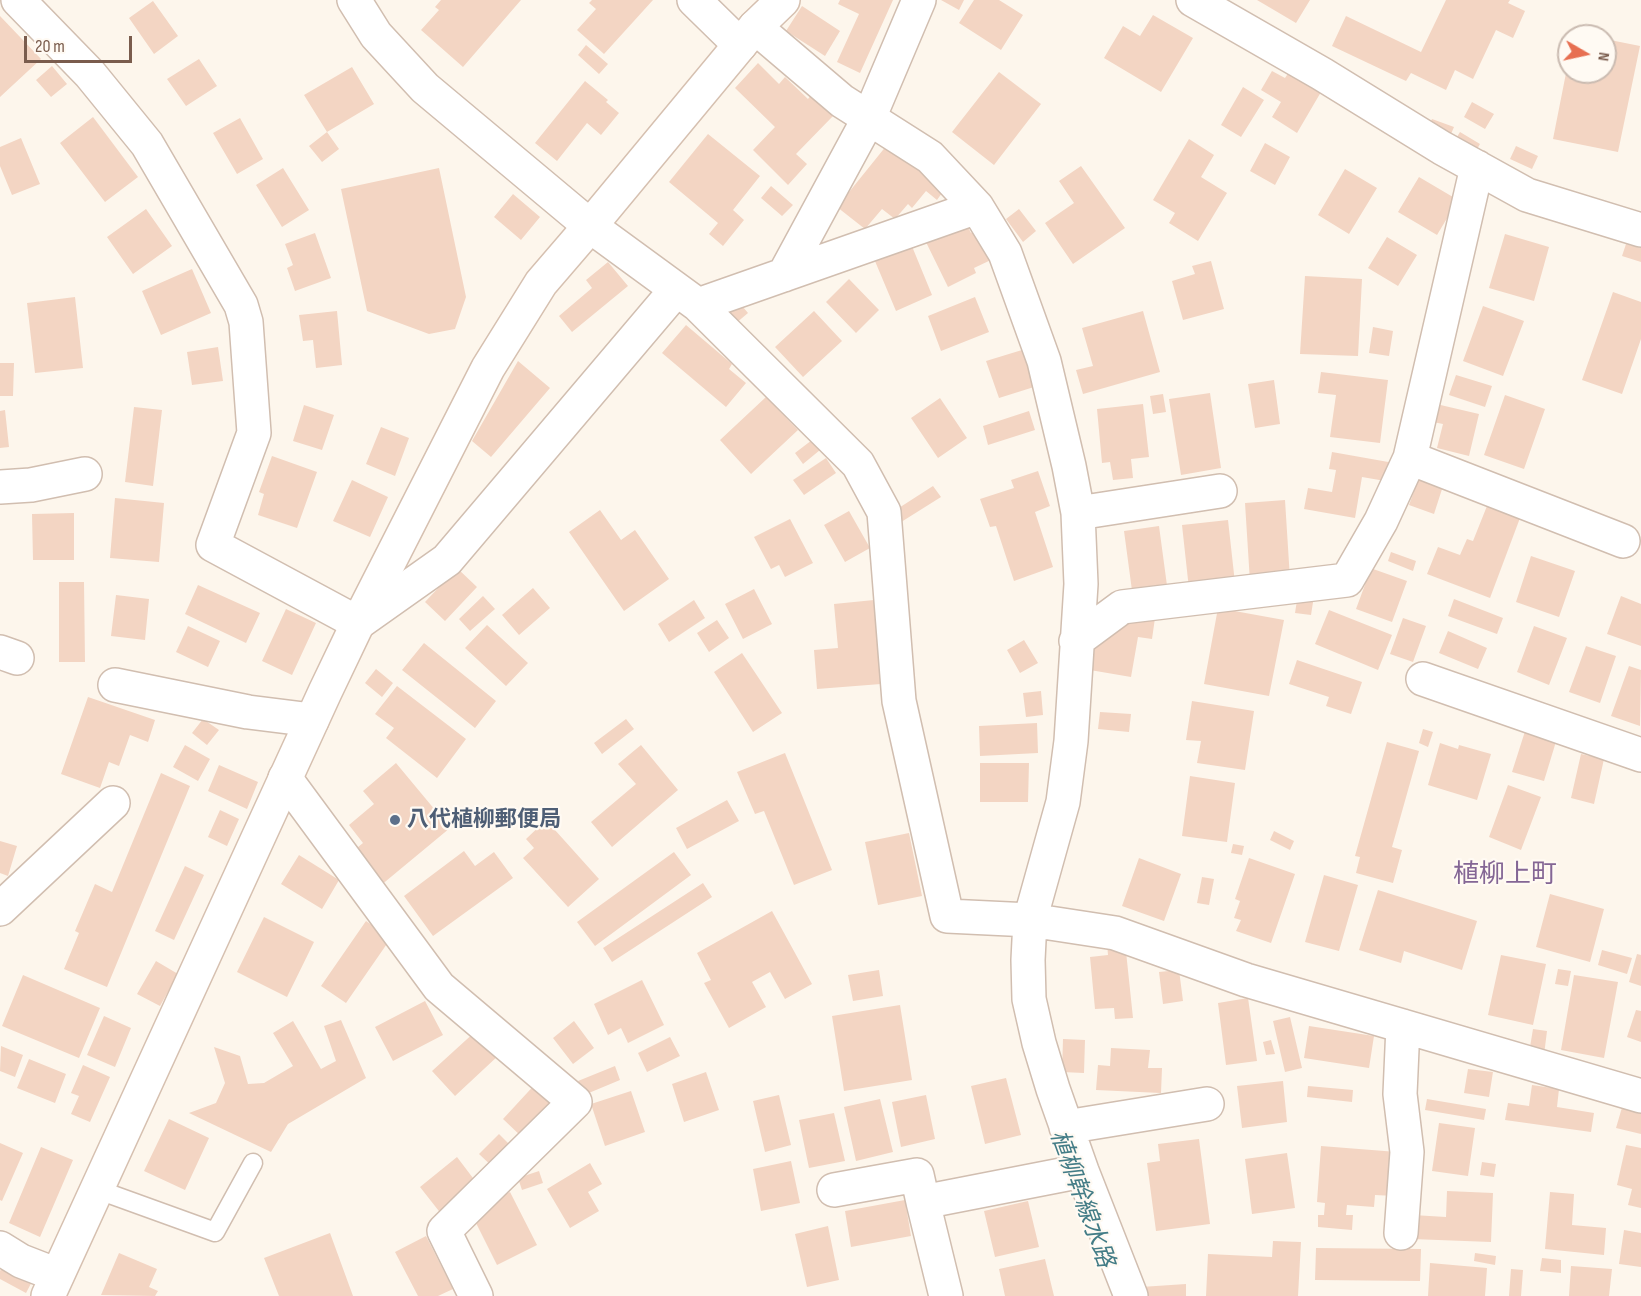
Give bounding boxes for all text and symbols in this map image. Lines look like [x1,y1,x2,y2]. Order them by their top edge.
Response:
scale bar [27,24,135,62]
north arrow [1557,24,1617,84]
text: 20 m [35,36,65,57]
text: N [1593,51,1613,62]
place label: 八代植柳郵便局 [407,807,561,833]
marker: 八代植柳郵便局 [388,813,402,827]
district label: 植柳上町 [1453,859,1557,891]
water label: 植柳幹線水路 [1043,1126,1119,1272]

